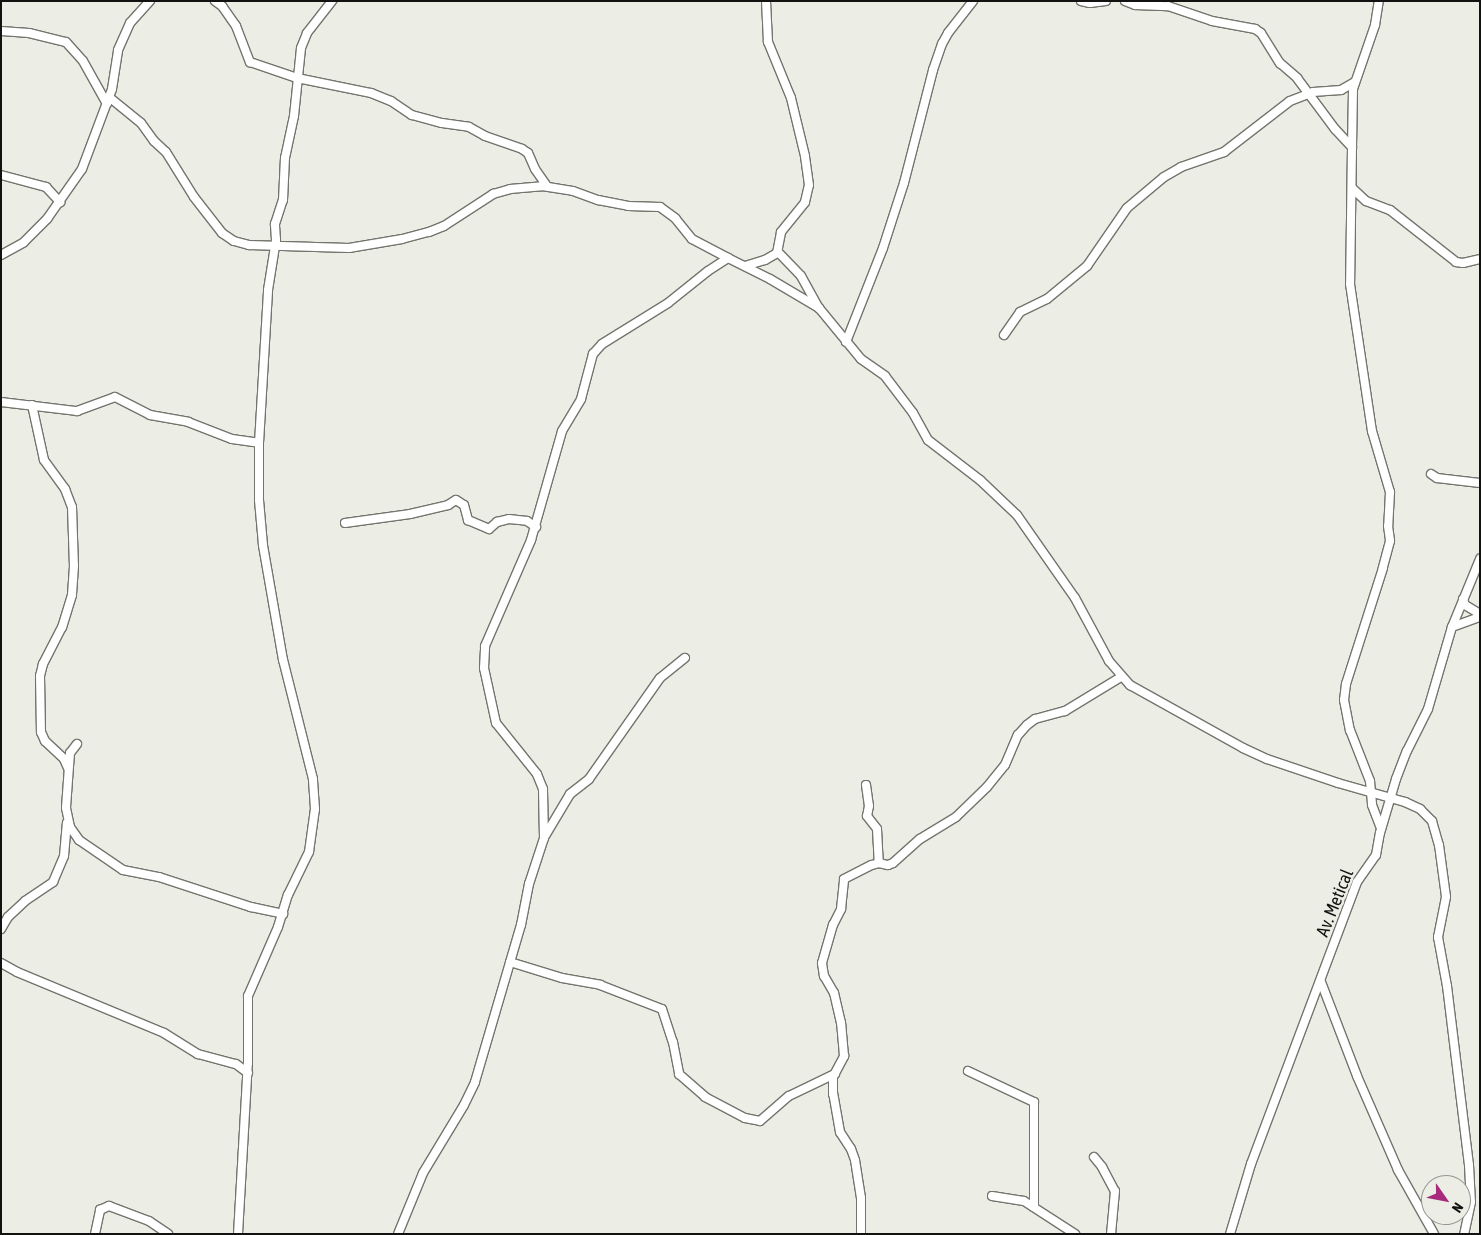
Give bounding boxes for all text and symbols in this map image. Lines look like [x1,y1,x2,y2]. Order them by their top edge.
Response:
street label: Av. Metical [1312,866,1358,940]
north arrow [1421,1175,1471,1225]
text: N [1449,1200,1467,1215]

